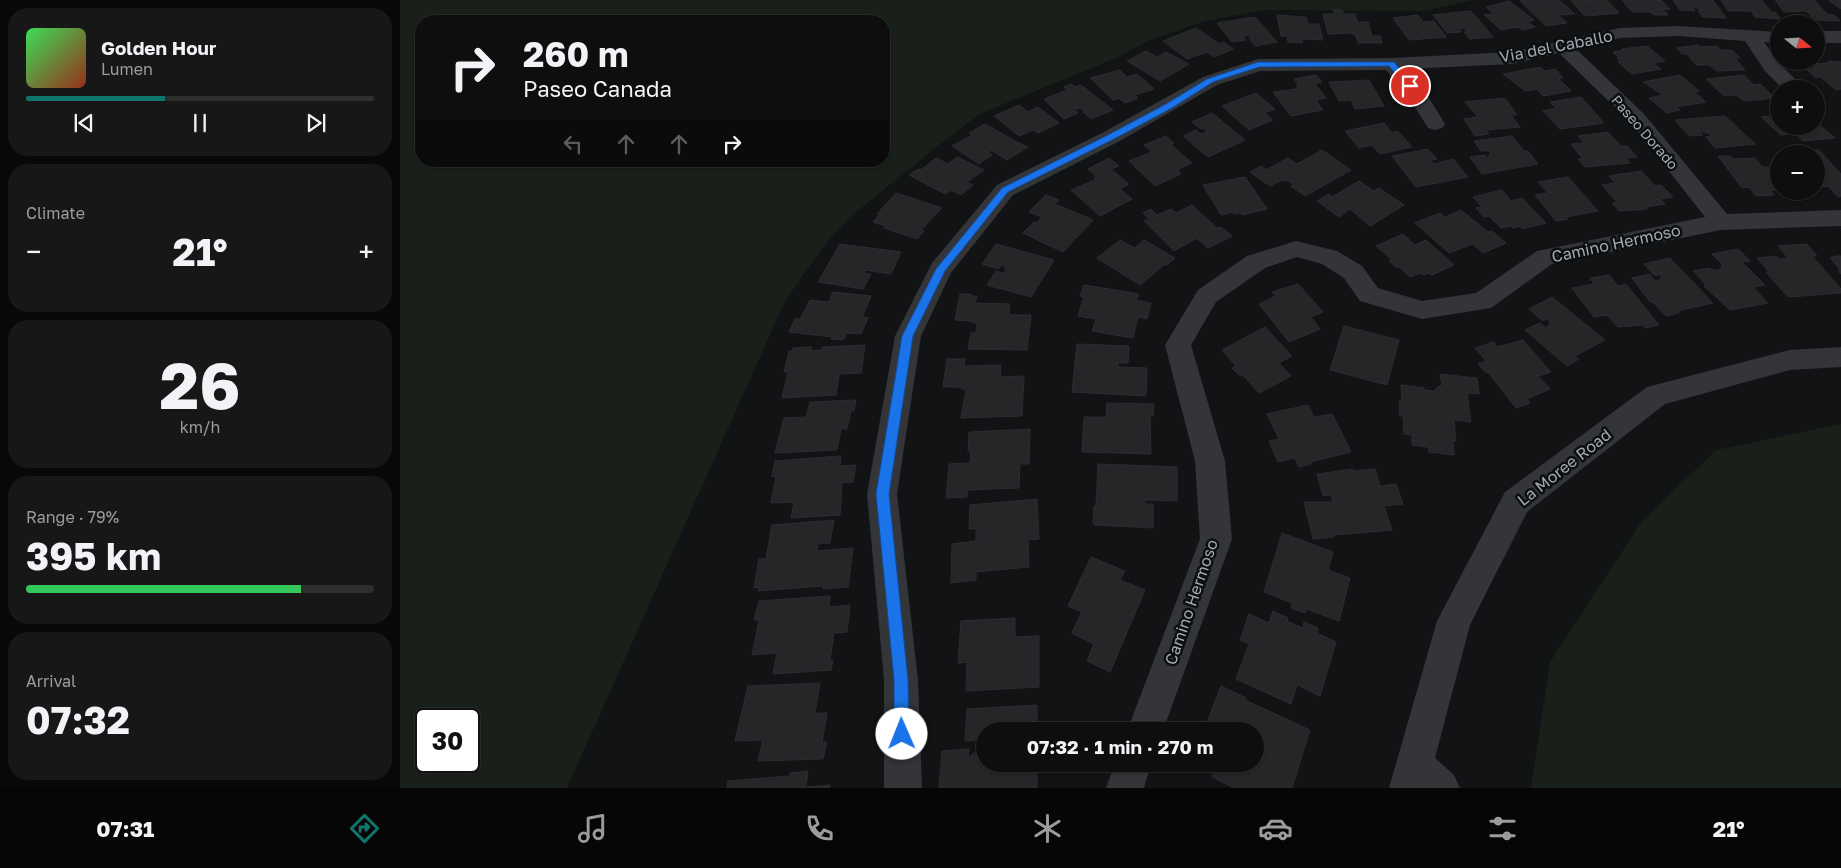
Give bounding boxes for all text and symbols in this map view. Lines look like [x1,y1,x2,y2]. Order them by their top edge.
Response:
north arrow [1770,15,1825,70]
map controls [1770,15,1825,200]
street label: Via del Caballo [1498,25,1614,67]
text: 260 m [523,33,629,75]
icon: right [440,35,505,100]
text: Golden Hour [101,36,216,59]
text: Lumen [101,59,153,79]
pin [1389,65,1431,107]
icon: arrive [1396,72,1424,100]
text: Paseo Canada [523,75,672,102]
button: + [1770,80,1825,135]
street label: Paseo Dorado [1608,91,1682,173]
icon: previous [70,109,98,137]
icon: pause [186,109,214,137]
icon: next [302,109,330,137]
icon: left [559,130,587,158]
icon: ahead [612,130,640,158]
icon: ahead [665,130,693,158]
icon: right [718,130,746,158]
button: − [1770,145,1825,200]
text: Climate [26,203,85,223]
street label: Camino Hermoso [1550,220,1682,266]
text: 21° [173,229,228,274]
text: − [26,235,41,268]
text: + [359,235,374,268]
text: 26 [160,345,240,423]
text: km/h [180,417,220,437]
street label: La Moree Road [1513,424,1615,510]
text: Range · 79% [26,507,119,527]
text: 395 km [26,533,161,578]
street label: Camino Hermoso [1160,537,1222,667]
text: Arrival [26,671,76,691]
text: 07:32 [26,697,130,742]
position arrow [875,707,927,759]
speed limit sign: 30 [415,708,480,773]
text: 07:32 · 1 min · 270 m [1027,735,1213,758]
icon: directions [347,811,382,846]
icon: music [575,811,610,846]
icon: phone [802,811,837,846]
icon: climate [1030,811,1065,846]
icon: car [1258,811,1293,846]
icon: filters [1485,811,1520,846]
text: 07:31 [96,815,154,842]
text: 21° [1713,815,1745,842]

